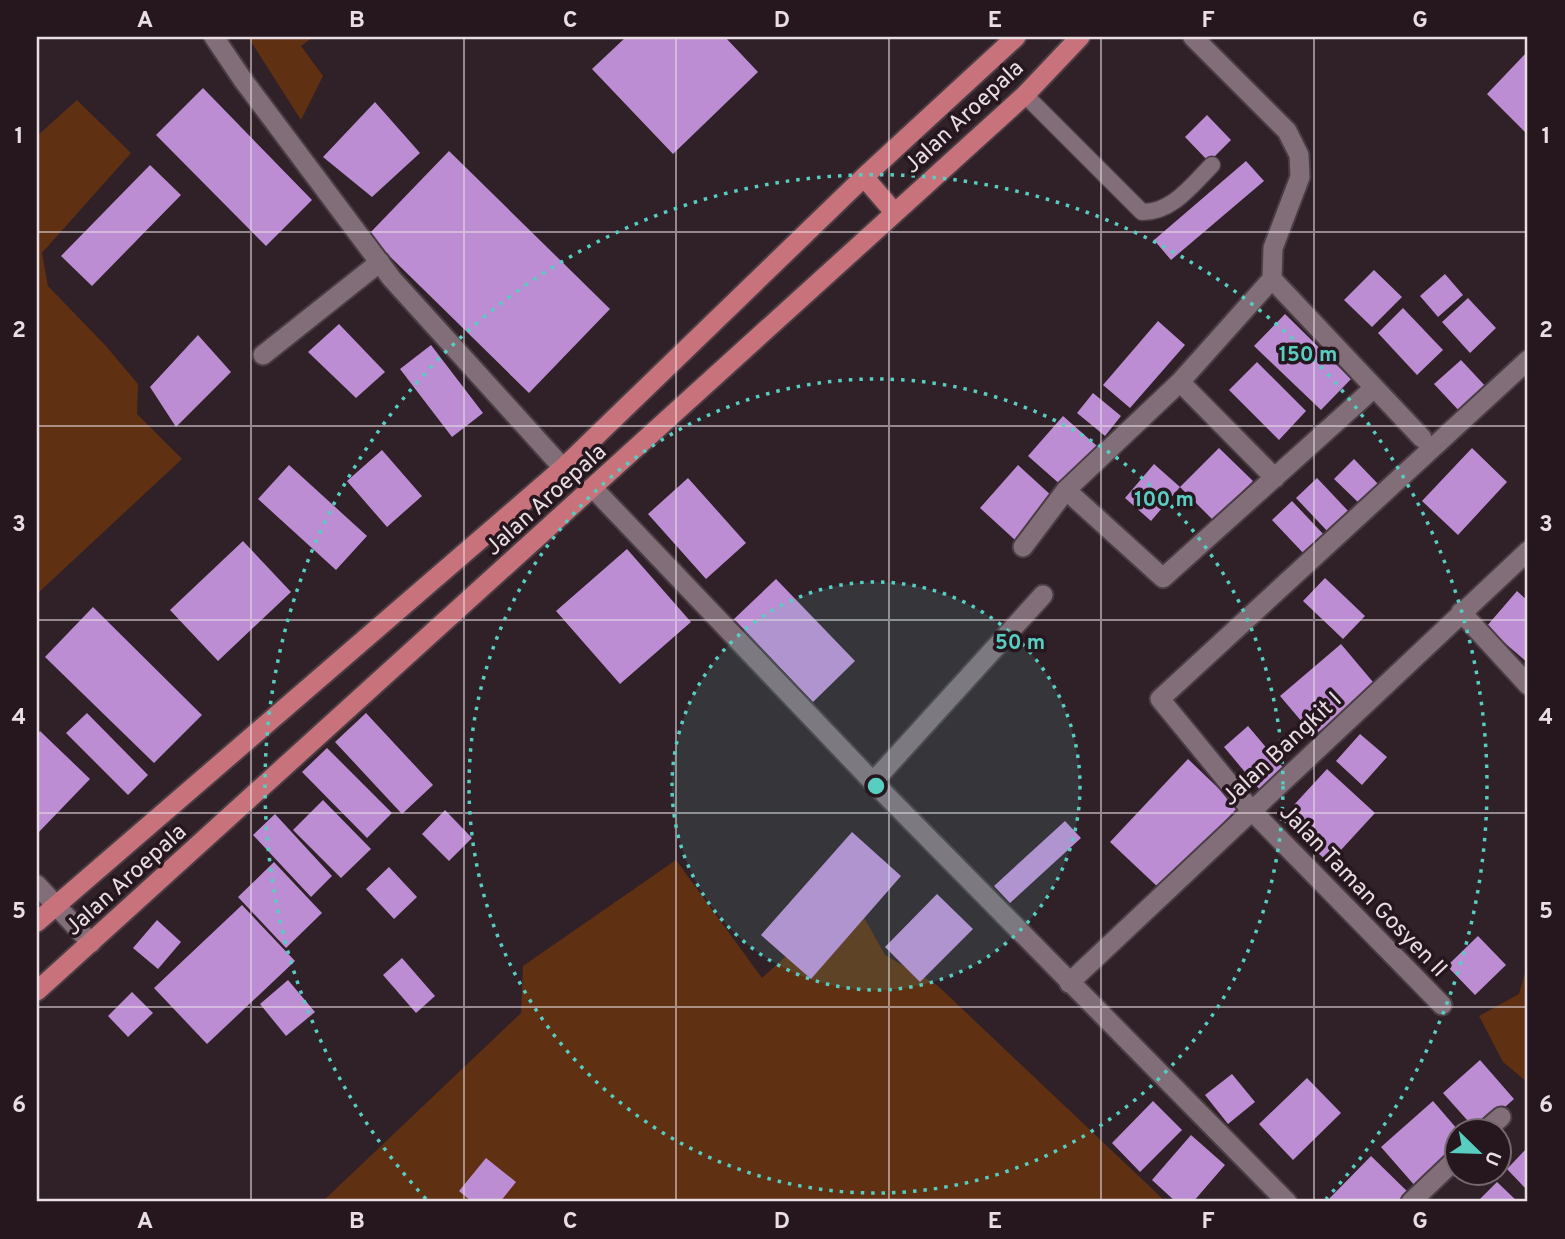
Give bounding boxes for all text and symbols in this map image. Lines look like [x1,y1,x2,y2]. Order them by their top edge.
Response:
text: A [137,7,153,36]
text: B [349,7,365,36]
text: C [563,7,577,36]
text: D [774,7,790,36]
text: E [988,7,1002,36]
text: F [1201,7,1215,36]
text: G [1412,7,1428,36]
street label: Jalan Aroepala [899,55,1031,181]
text: 1 [14,123,24,152]
text: 1 [1541,123,1551,152]
text: 2 [12,317,26,346]
text: 2 [1539,317,1553,346]
text: 150 m [1279,342,1337,369]
street label: Jalan Aroepala [480,439,614,563]
text: 100 m [1134,487,1194,514]
text: 3 [12,511,26,540]
text: 3 [1539,511,1553,540]
text: 50 m [995,630,1045,657]
street label: Jalan Bangkit I [1216,687,1349,813]
text: 4 [12,704,26,733]
text: 4 [1539,704,1553,733]
centre of rings [864,774,888,798]
street label: Jalan Taman Gosyen II [1272,799,1452,985]
street label: Jalan Aroepala [60,819,194,943]
text: 5 [12,898,26,927]
text: 5 [1539,898,1553,927]
text: 6 [12,1092,26,1121]
text: 6 [1539,1092,1553,1121]
north arrow [1442,1116,1512,1186]
text: U [1478,1147,1505,1169]
text: A [137,1208,153,1237]
text: B [349,1208,365,1237]
text: C [563,1208,577,1237]
text: D [774,1208,790,1237]
text: E [988,1208,1002,1237]
text: F [1201,1208,1215,1237]
text: G [1412,1208,1428,1237]

